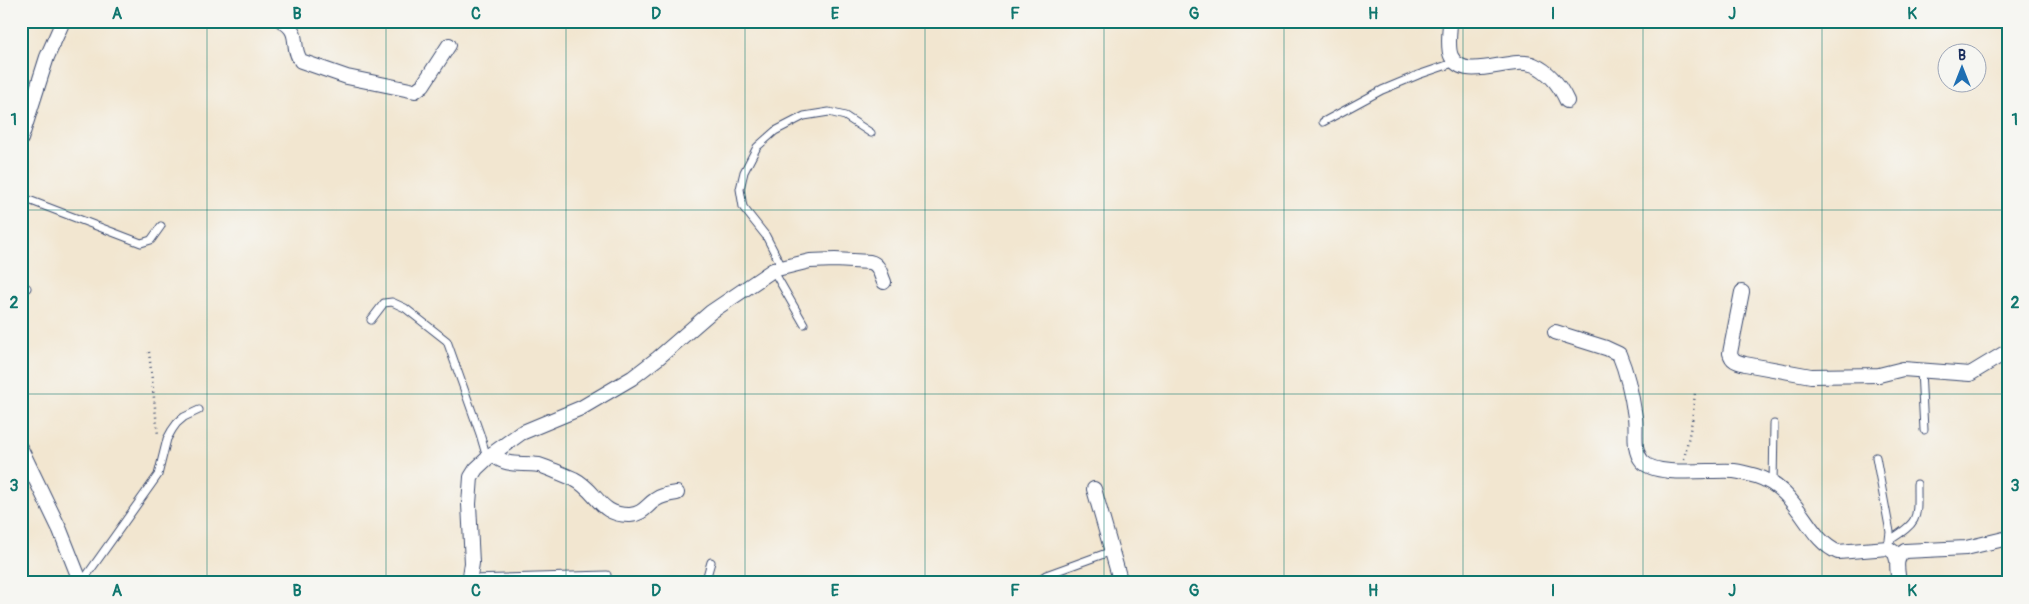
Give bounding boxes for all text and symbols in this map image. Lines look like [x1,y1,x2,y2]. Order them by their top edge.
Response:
text: A [112,4,123,24]
text: B [292,4,302,24]
text: C [471,4,481,24]
text: D [651,4,661,24]
text: E [831,4,840,24]
text: F [1010,4,1020,24]
text: G [1189,4,1200,24]
text: H [1368,4,1378,24]
text: I [1551,4,1555,24]
text: J [1728,4,1736,24]
text: K [1907,4,1917,24]
north arrow [1936,42,1986,92]
text: B [1958,47,1966,64]
text: 1 [11,110,17,130]
text: 1 [2012,110,2018,130]
text: 2 [10,293,19,313]
text: 2 [2011,293,2020,313]
text: 3 [10,476,19,496]
text: 3 [2011,476,2020,496]
text: A [112,581,123,601]
text: B [292,581,302,601]
text: C [471,581,481,601]
text: D [651,581,661,601]
text: E [831,581,840,601]
text: F [1010,581,1020,601]
text: G [1189,581,1200,601]
text: H [1368,581,1378,601]
text: I [1551,581,1555,601]
text: J [1728,581,1736,601]
text: K [1907,581,1917,601]

